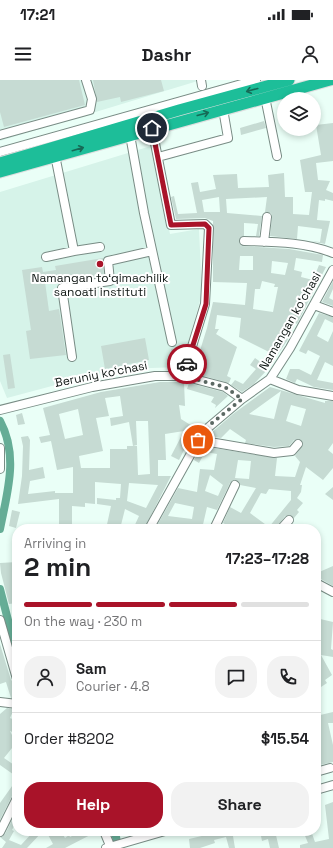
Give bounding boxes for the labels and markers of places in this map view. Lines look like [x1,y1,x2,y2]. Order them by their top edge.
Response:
pin [135,111,169,145]
marker: Namangan to‘qimachilik sanoati instituti [95,259,105,269]
place label: Namangan to‘qimachilik sanoati instituti [32,270,169,300]
pin [181,423,215,457]

